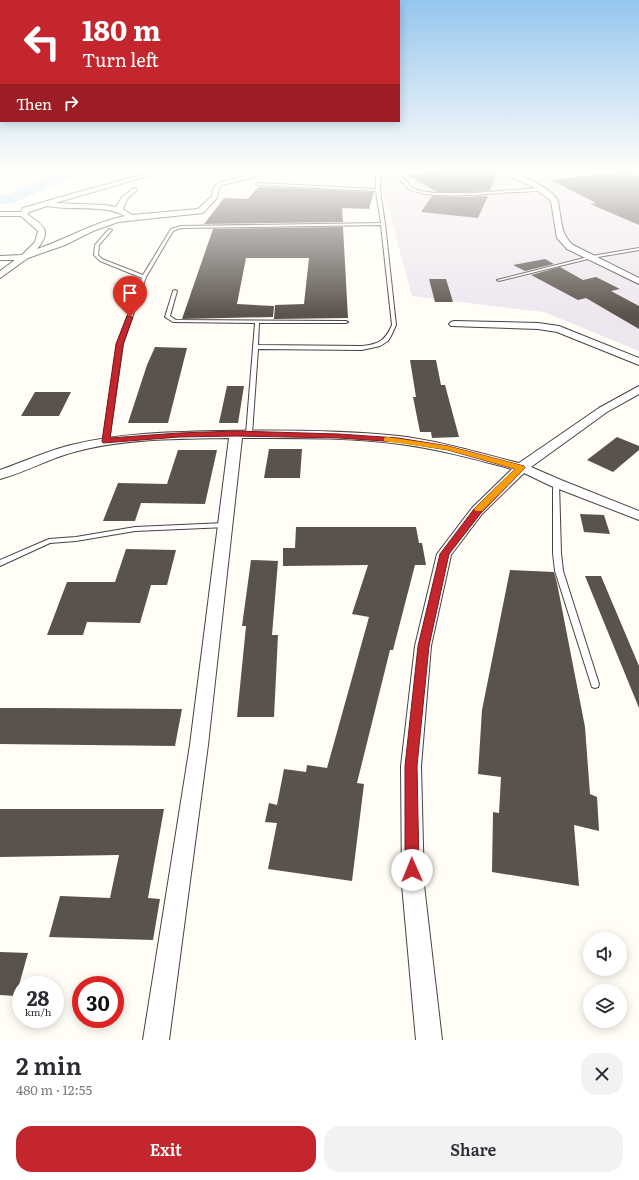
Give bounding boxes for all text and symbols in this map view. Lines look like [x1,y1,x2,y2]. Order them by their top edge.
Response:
text: 180 m [82,8,161,50]
icon: left [16,16,68,68]
text: Turn left [82,46,159,73]
text: Then [16,92,52,115]
icon: right [60,92,82,114]
pin [113,276,147,317]
icon: arrive [119,282,141,304]
position arrow [391,849,433,891]
map controls [583,932,627,1028]
button: sound [583,932,627,976]
speed limit sign: 30 [72,976,124,1028]
text: 28 [27,982,49,1012]
button: layers [583,984,627,1028]
text: km/h [25,1004,51,1019]
text: 2 min [16,1047,82,1082]
button: close [581,1053,623,1095]
text: 480 m · 12:55 [16,1080,92,1099]
button: Exit [16,1126,316,1172]
button: Share [324,1126,623,1172]

